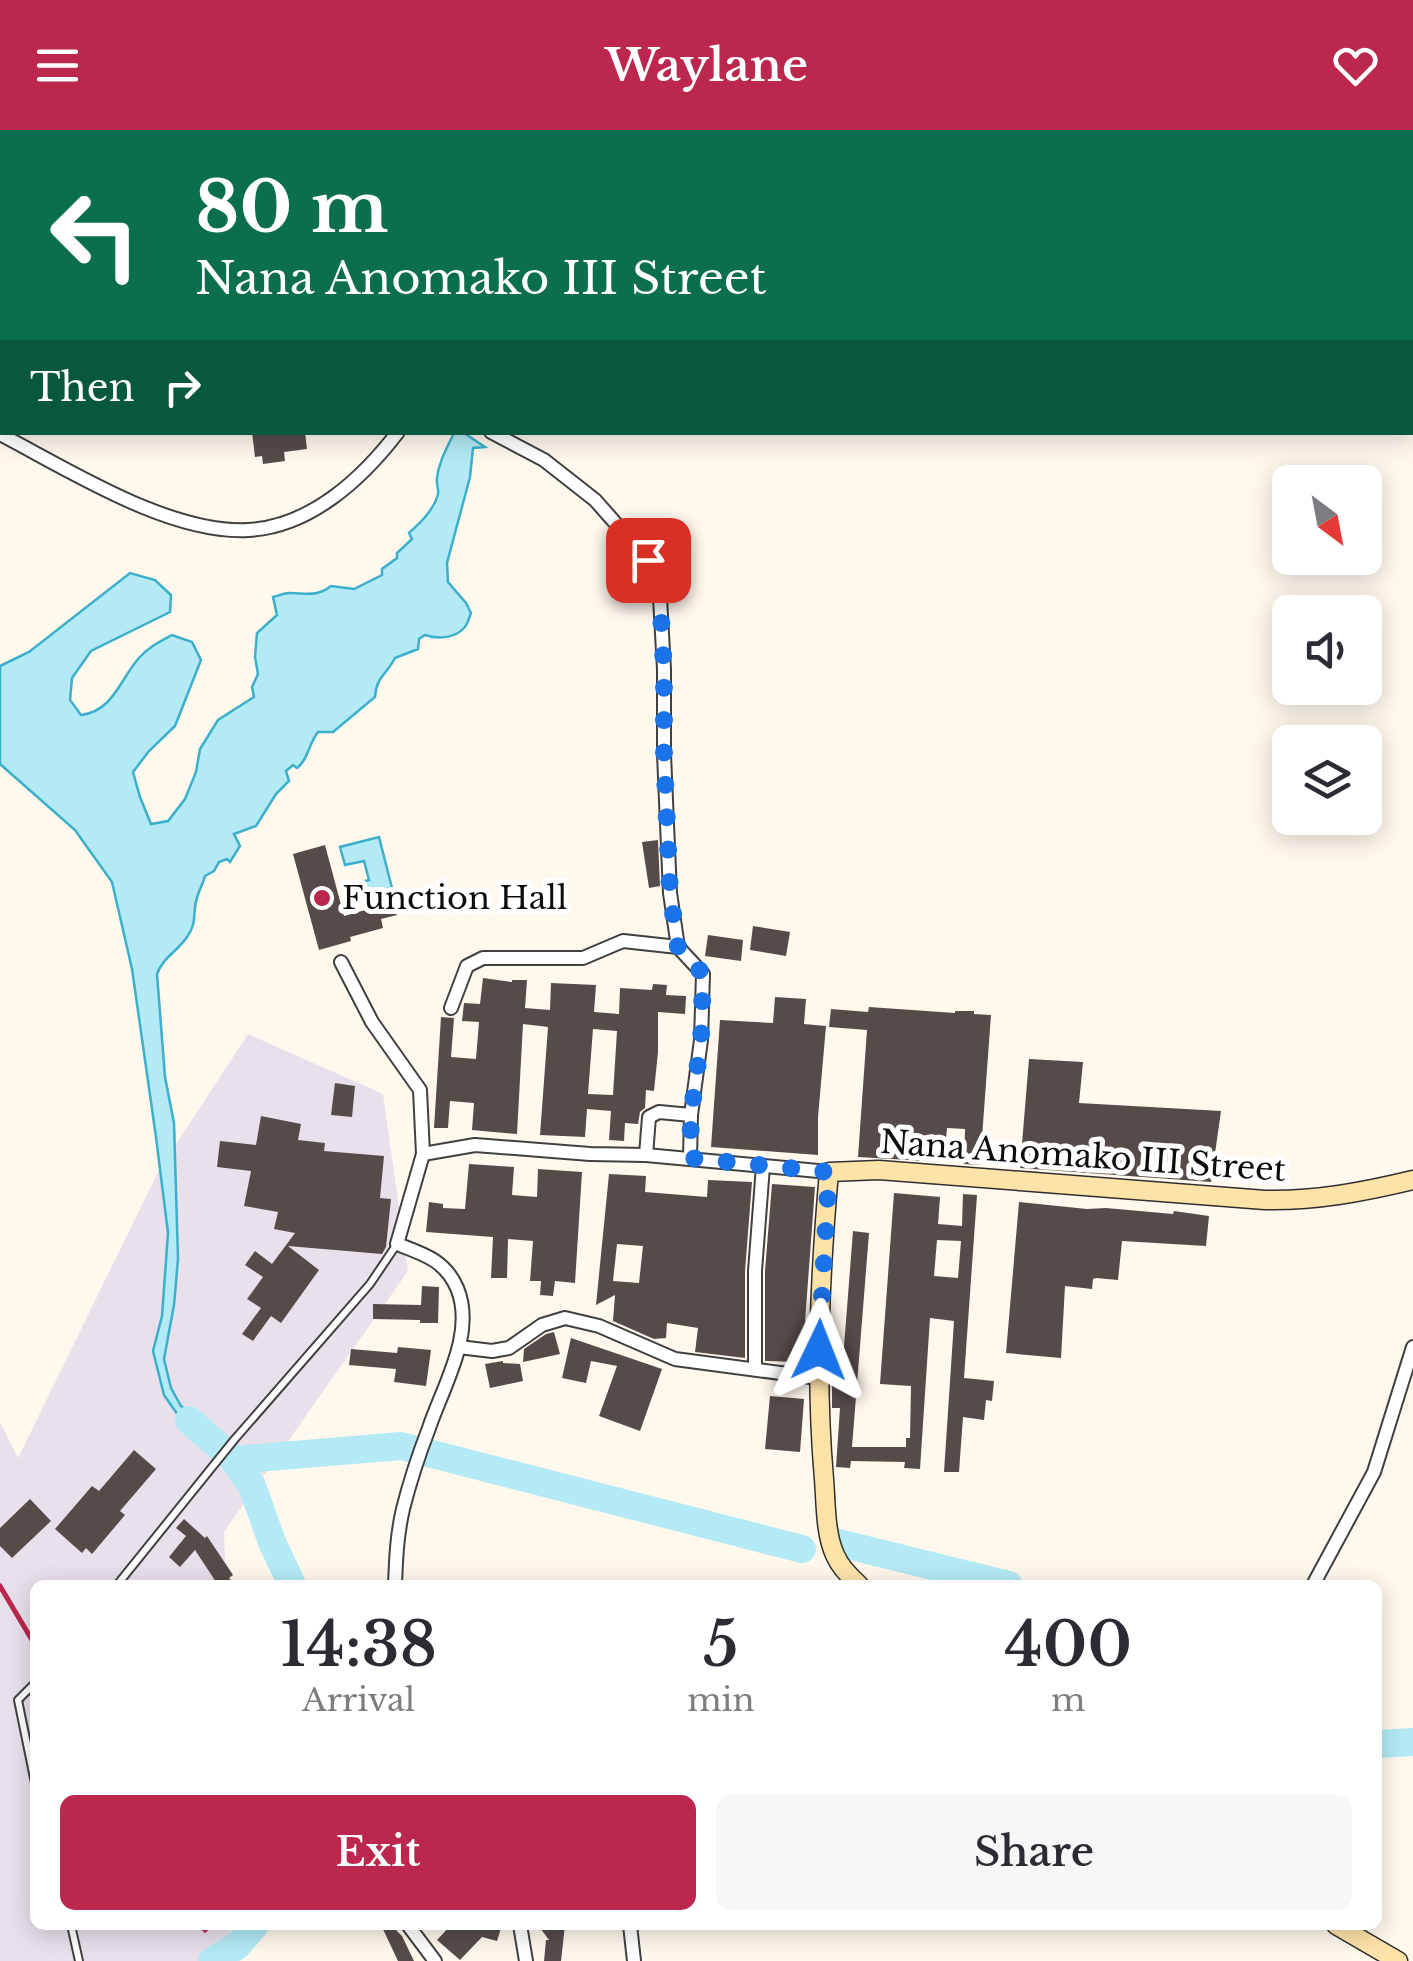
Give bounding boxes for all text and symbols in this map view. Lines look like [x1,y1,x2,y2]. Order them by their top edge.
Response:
text: Waylane [605,37,808,93]
icon: menu [30,38,85,93]
icon: heart [1328,38,1383,93]
text: 80 m [195,164,388,251]
icon: left [30,170,160,300]
text: Nana Anomako III Street [195,250,767,306]
icon: right [155,360,210,415]
text: Then [30,364,135,411]
north arrow [1272,465,1382,575]
map controls [1272,465,1382,835]
pin [606,518,691,603]
icon: arrive [621,533,676,588]
button: sound [1272,595,1382,705]
button: layers [1272,725,1382,835]
place label: Function Hall [342,878,567,918]
marker: Function Hall [311,887,333,909]
street label: Nana Anomako III Street [879,1122,1287,1190]
position arrow [767,1298,871,1402]
text: 14:38 [280,1608,437,1682]
text: 5 [703,1608,738,1682]
text: 400 [1005,1608,1132,1682]
text: Arrival [302,1680,415,1720]
text: min [687,1680,754,1720]
text: m [1051,1680,1085,1720]
button: Exit [60,1795,696,1910]
button: Share [716,1795,1352,1910]

